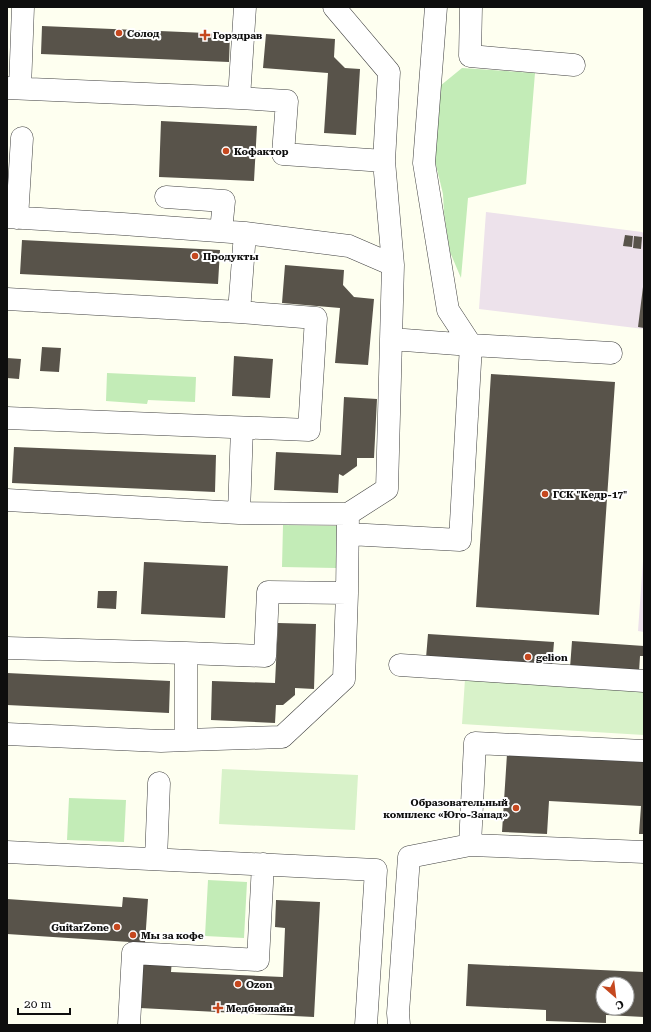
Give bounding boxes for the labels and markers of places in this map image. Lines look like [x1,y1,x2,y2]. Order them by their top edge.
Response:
marker: Солод [114,28,124,38]
place label: Солод [127,28,160,39]
marker: Горздрав [200,30,210,40]
place label: Горздрав [213,30,262,41]
marker: Кофактор [221,146,231,156]
place label: Кофактор [234,146,289,157]
marker: Продукты [190,251,200,261]
place label: Продукты [203,251,258,262]
marker: ГСК "Кедр-17" [540,489,550,499]
place label: ГСК "Кедр-17" [553,489,627,500]
marker: gelion [523,652,533,662]
place label: gelion [535,652,568,663]
place label: Образовательный комплекс «Юго-Запад» [383,797,509,820]
marker: Образовательный комплекс «Юго-Запад» [511,803,521,813]
place label: GuitarZone [51,922,109,933]
marker: GuitarZone [112,922,122,932]
marker: Мы за кофе [128,930,138,940]
place label: Мы за кофе [141,930,204,941]
marker: Ozon [233,979,243,989]
place label: Ozon [246,979,273,990]
marker: Медбиолайн [213,1003,223,1013]
place label: Медбиолайн [226,1003,293,1014]

